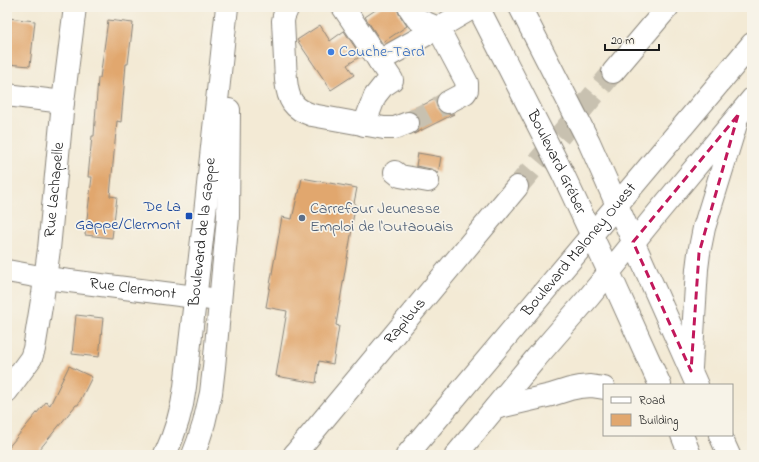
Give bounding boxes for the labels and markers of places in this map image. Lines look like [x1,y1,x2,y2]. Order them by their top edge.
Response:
place label: Couche-Tard [339,40,425,64]
marker: Couche-Tard [326,47,336,57]
place label: De La Gappe/Clermont [75,195,182,237]
place label: Carrefour Jeunesse Emploi de l'Outaouais [310,197,453,239]
marker: De La Gappe/Clermont [184,211,194,221]
marker: Carrefour Jeunesse Emploi de l'Outaouais [297,213,307,223]

